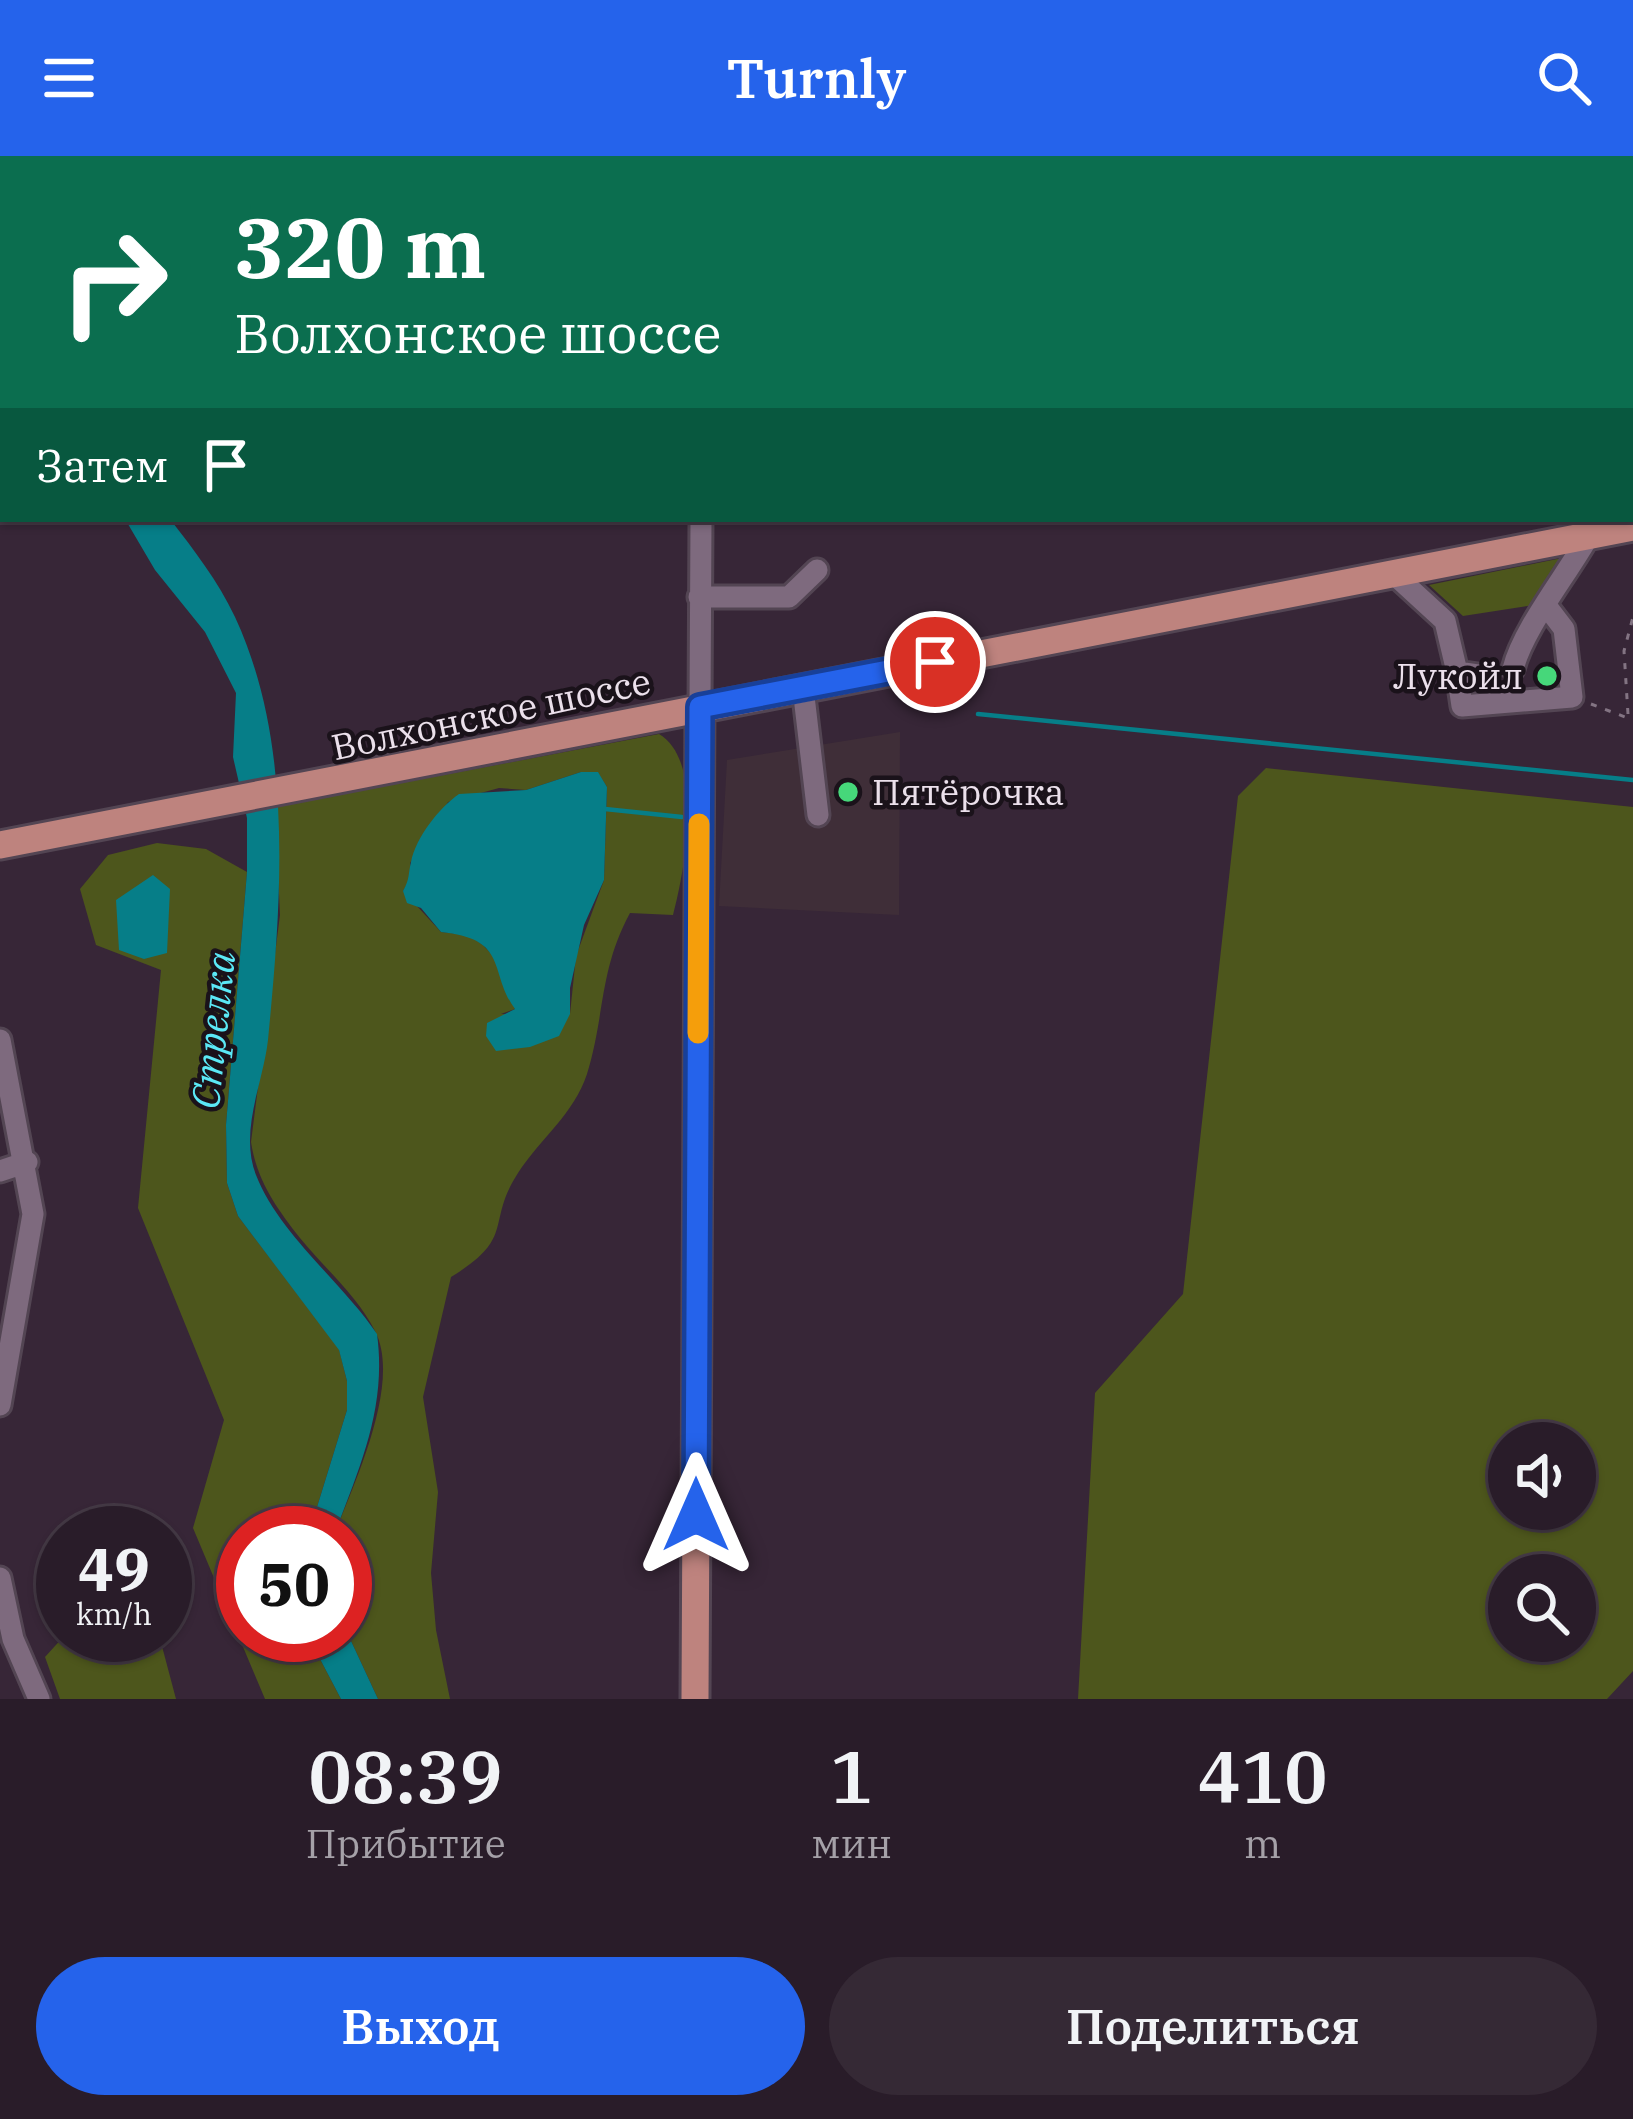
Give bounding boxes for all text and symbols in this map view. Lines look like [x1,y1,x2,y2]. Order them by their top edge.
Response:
text: Turnly [727,43,906,113]
icon: menu [36,45,102,111]
icon: search [1531,45,1597,111]
text: 320 m [234,192,486,301]
icon: right [36,204,192,360]
text: Волхонское шоссе [234,298,721,368]
icon: arrive [193,432,259,498]
text: Затем [36,436,169,494]
pin [884,611,986,713]
icon: arrive [902,629,968,695]
place label: Лукойл [1393,652,1523,699]
street label: Волхонское шоссе [327,657,655,770]
marker: Лукойл [1534,663,1560,689]
place label: Пятёрочка [872,768,1064,815]
marker: Пятёрочка [835,779,861,805]
water label: Стрелка [179,949,246,1111]
map controls [1488,1422,1596,1662]
button: sound [1488,1422,1596,1530]
position arrow [633,1452,759,1578]
speed limit sign: 50 [216,1506,372,1662]
text: 49 [78,1529,150,1608]
button: search [1488,1554,1596,1662]
text: km/h [76,1594,152,1633]
text: 08:39 [308,1729,503,1823]
text: 1 [830,1729,873,1823]
text: 410 [1198,1729,1327,1823]
text: Прибытие [306,1818,506,1869]
text: мин [811,1818,892,1869]
text: m [1244,1818,1281,1869]
button: Выход [36,1957,805,2095]
button: Поделиться [829,1957,1597,2095]

